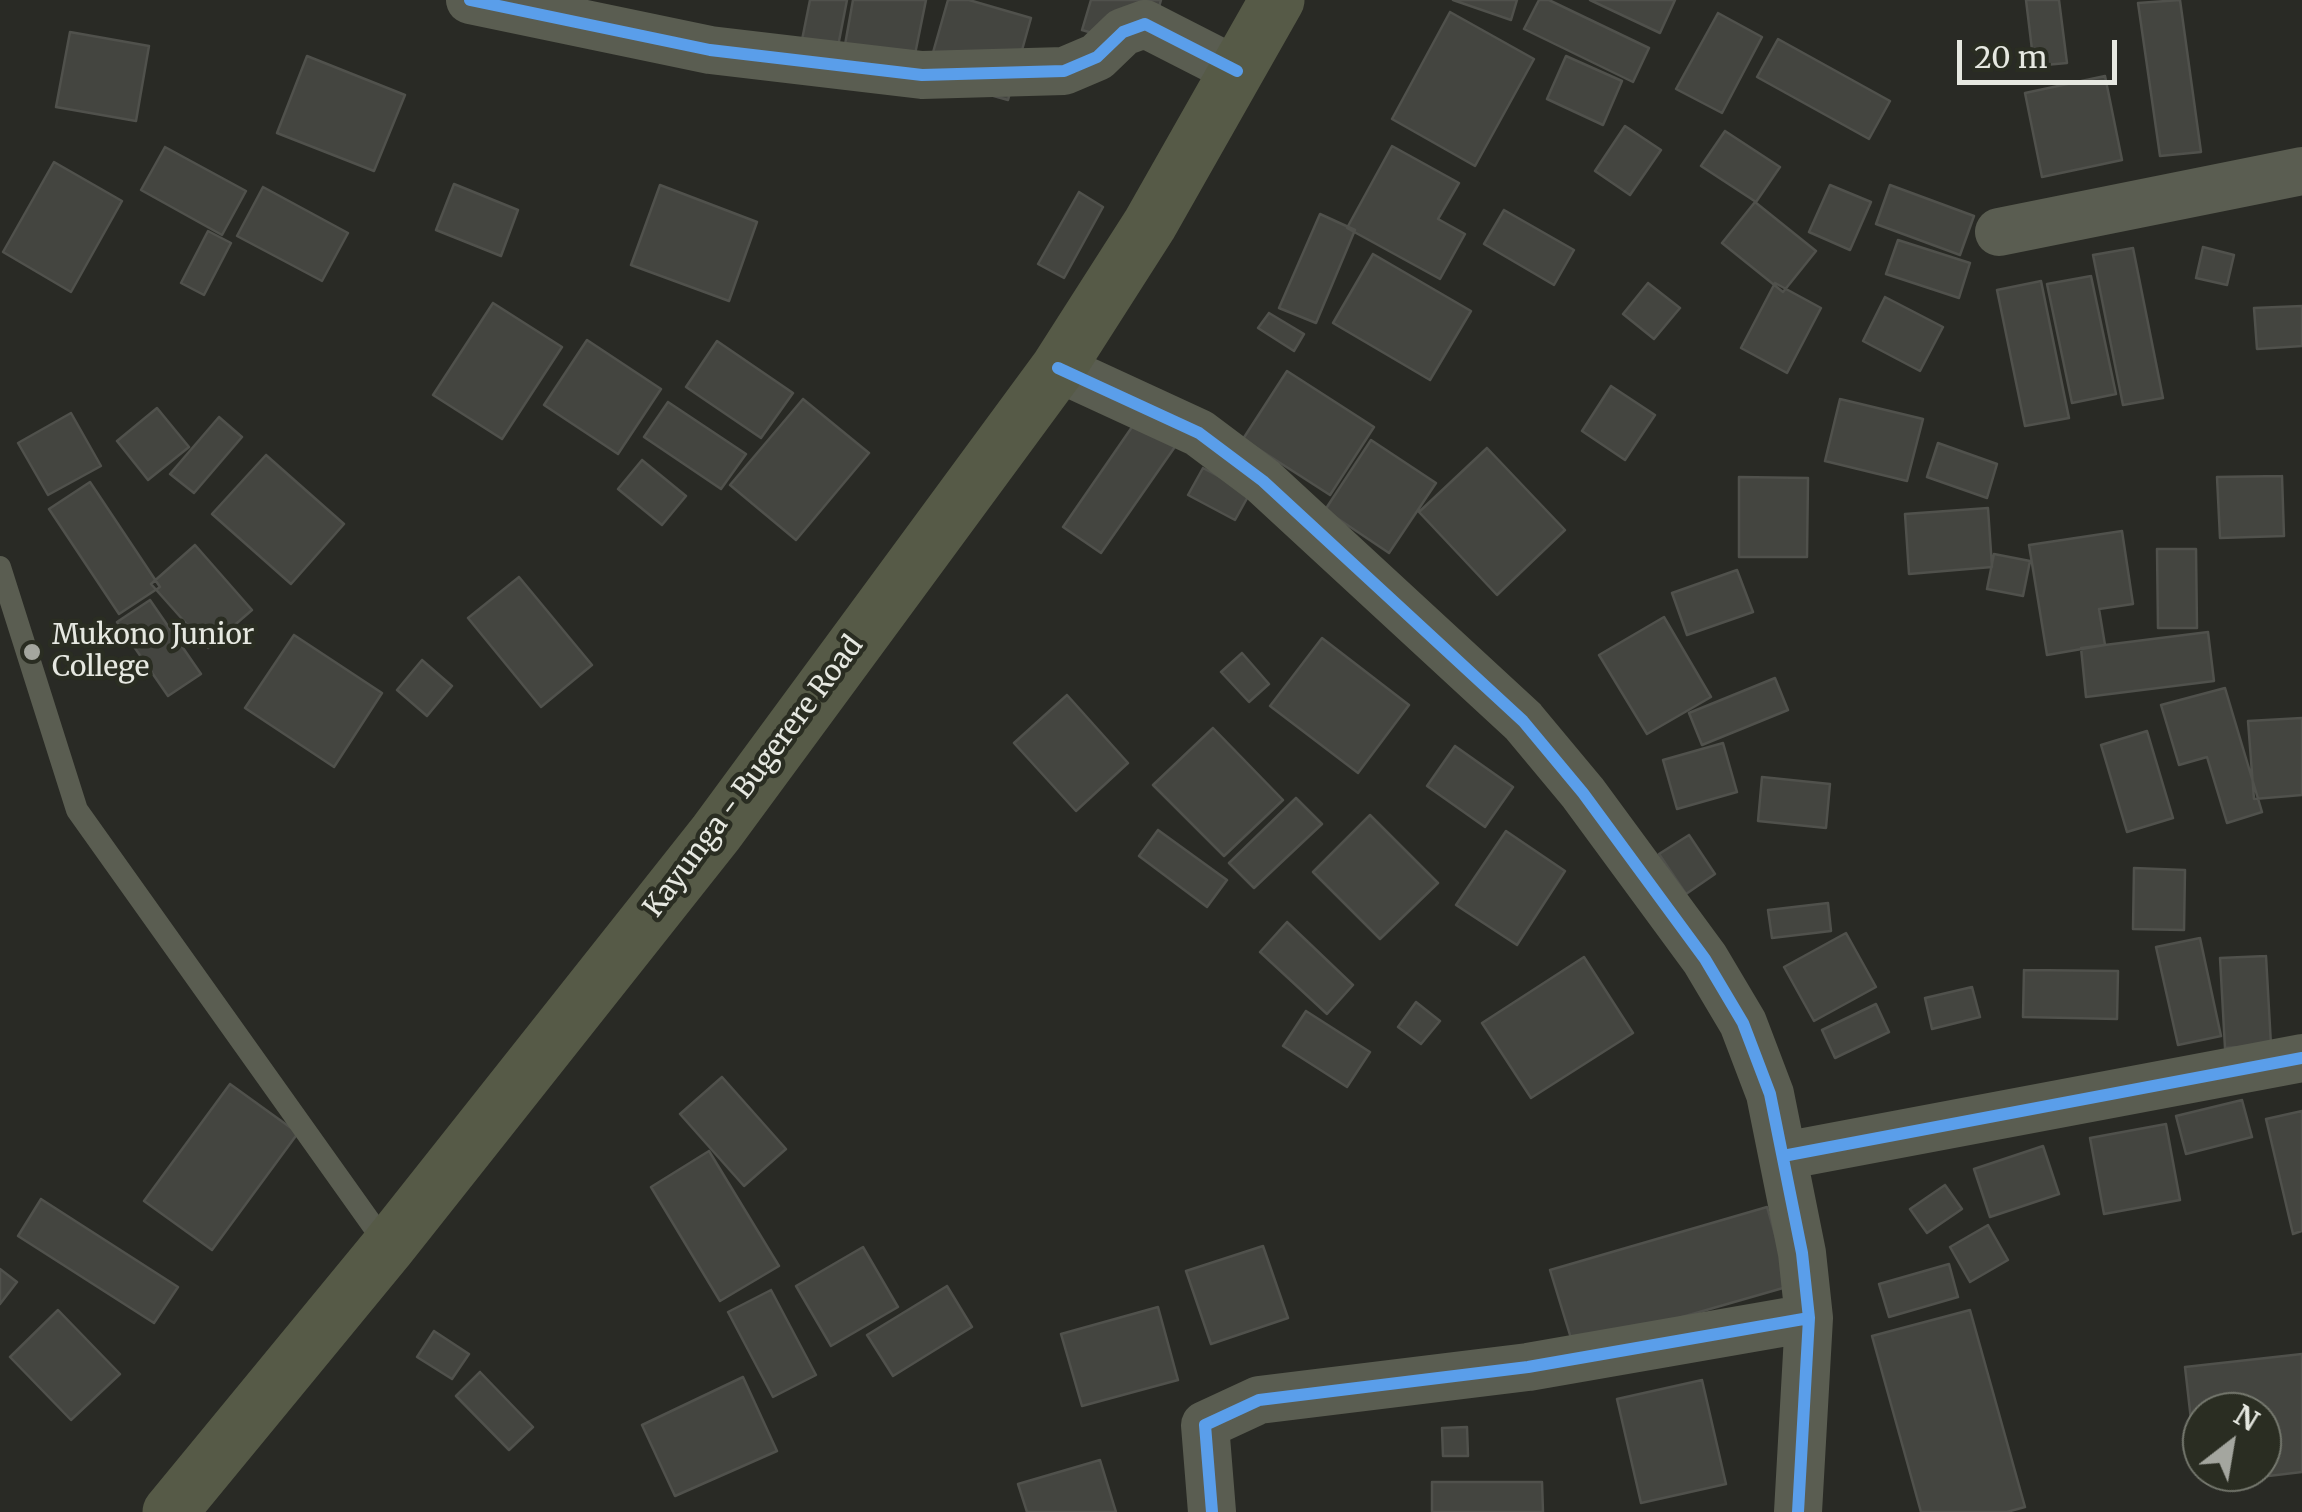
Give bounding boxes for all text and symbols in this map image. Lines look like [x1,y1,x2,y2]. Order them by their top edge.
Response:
scale bar [1962,20,2122,82]
text: 20 m [1974,38,2047,76]
place label: Mukono Junior College [52,619,254,685]
street label: Kayunga - Bugerere Road [637,630,871,924]
marker: Mukono Junior College [21,641,43,663]
north arrow [2182,1392,2282,1492]
text: N [2228,1397,2265,1439]

